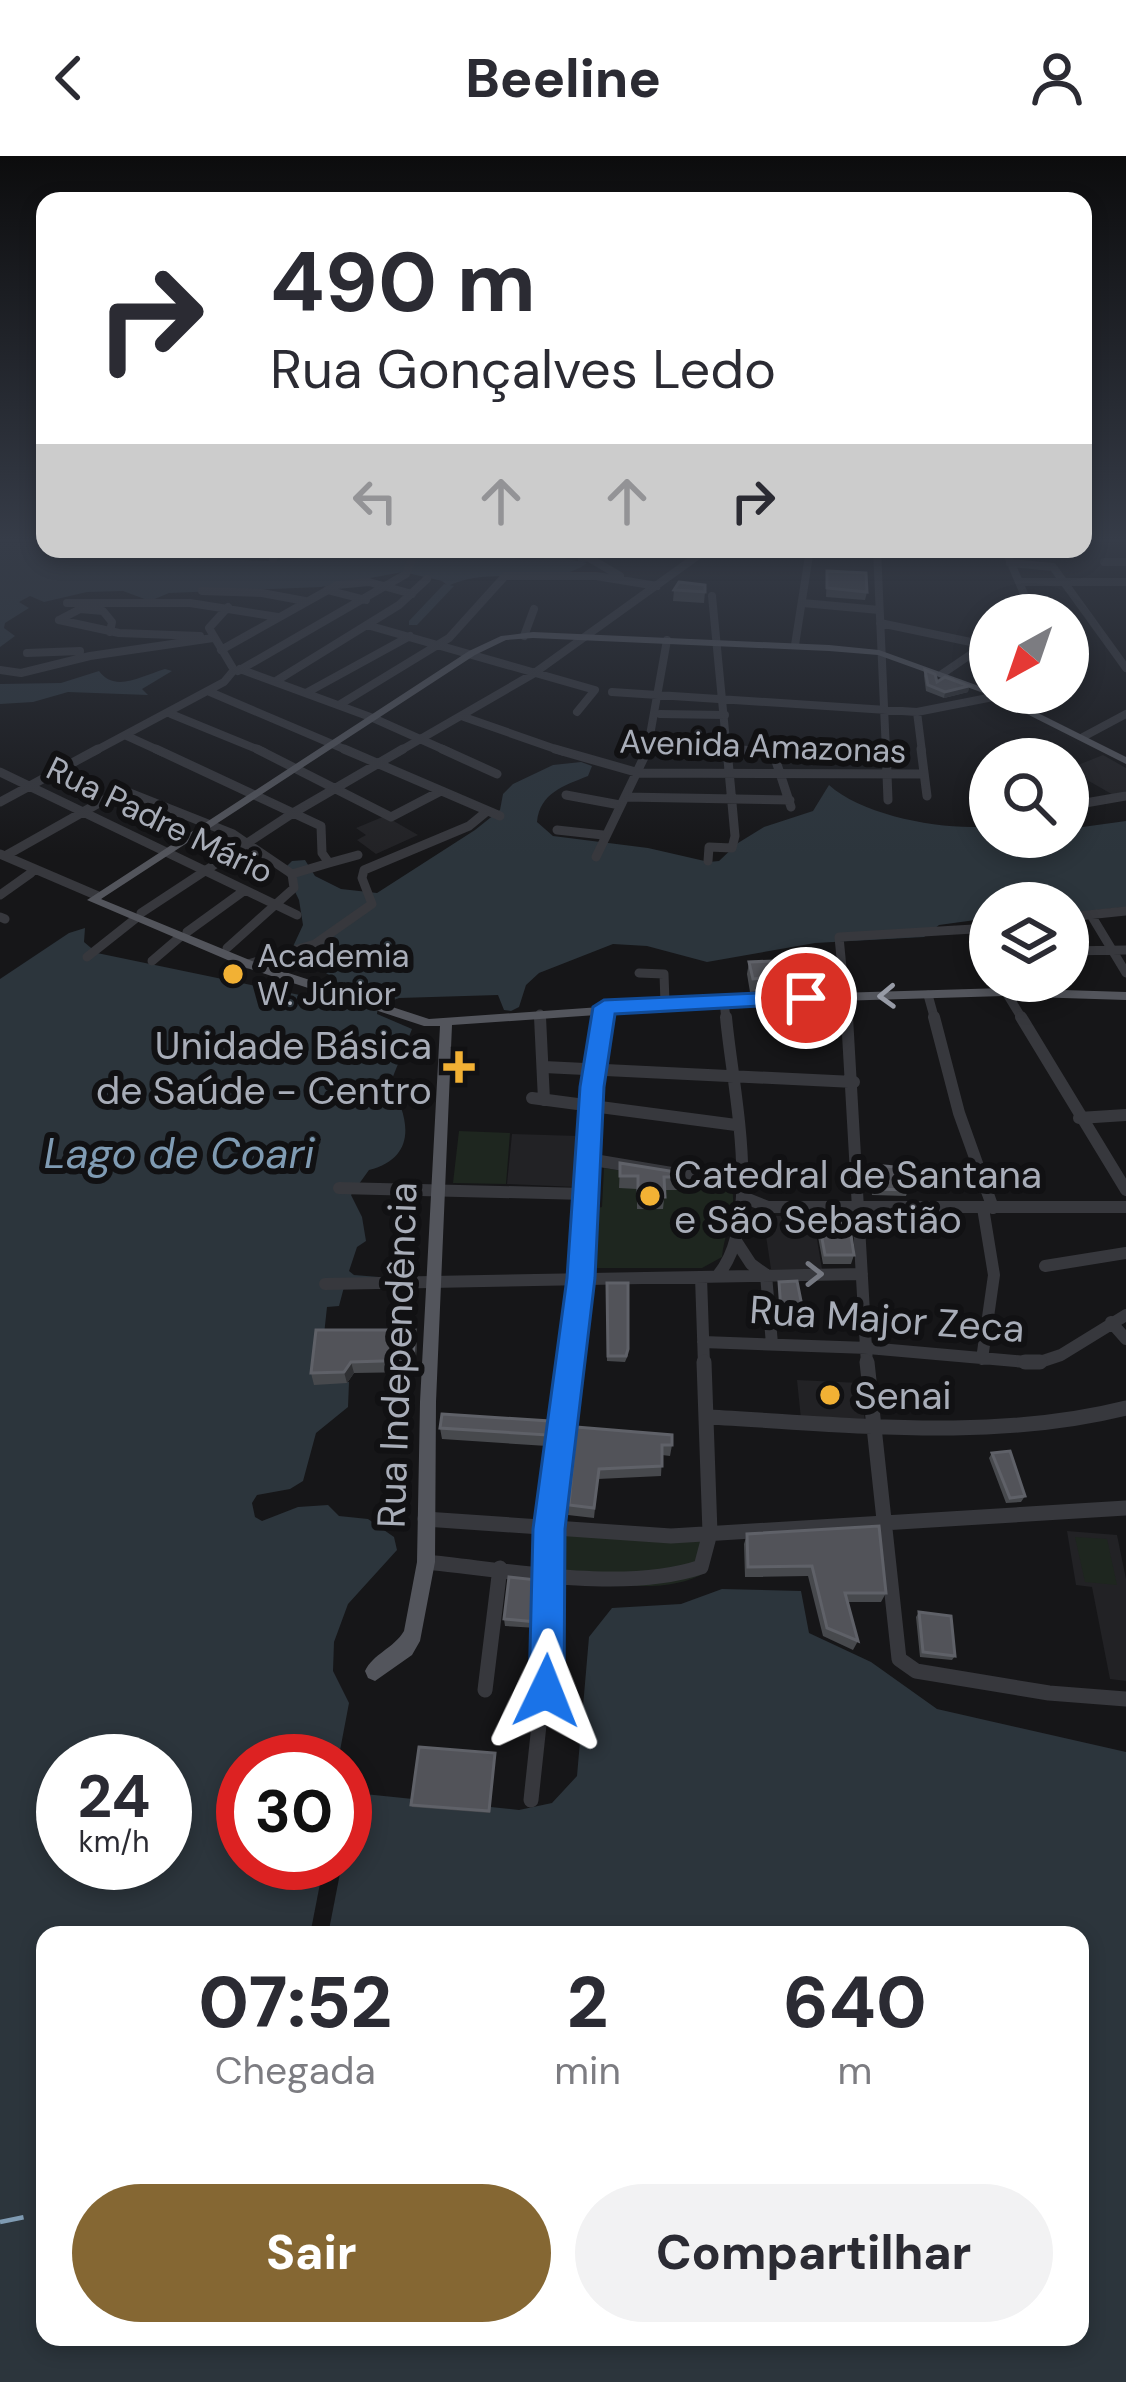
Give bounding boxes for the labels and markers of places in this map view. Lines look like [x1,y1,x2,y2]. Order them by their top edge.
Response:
place label: Academia W. Júnior [257,934,410,1015]
pin [755,947,857,1049]
marker: Academia W. Júnior [220,961,246,987]
place label: Unidade Básica de Saúde - Centro [96,1020,432,1116]
marker: Unidade Básica de Saúde - Centro [443,1051,475,1083]
place label: Catedral de Santana e São Sebastião [674,1149,1042,1245]
marker: Catedral de Santana e São Sebastião [637,1183,663,1209]
place label: Senai [854,1370,952,1421]
marker: Senai [817,1382,843,1408]

